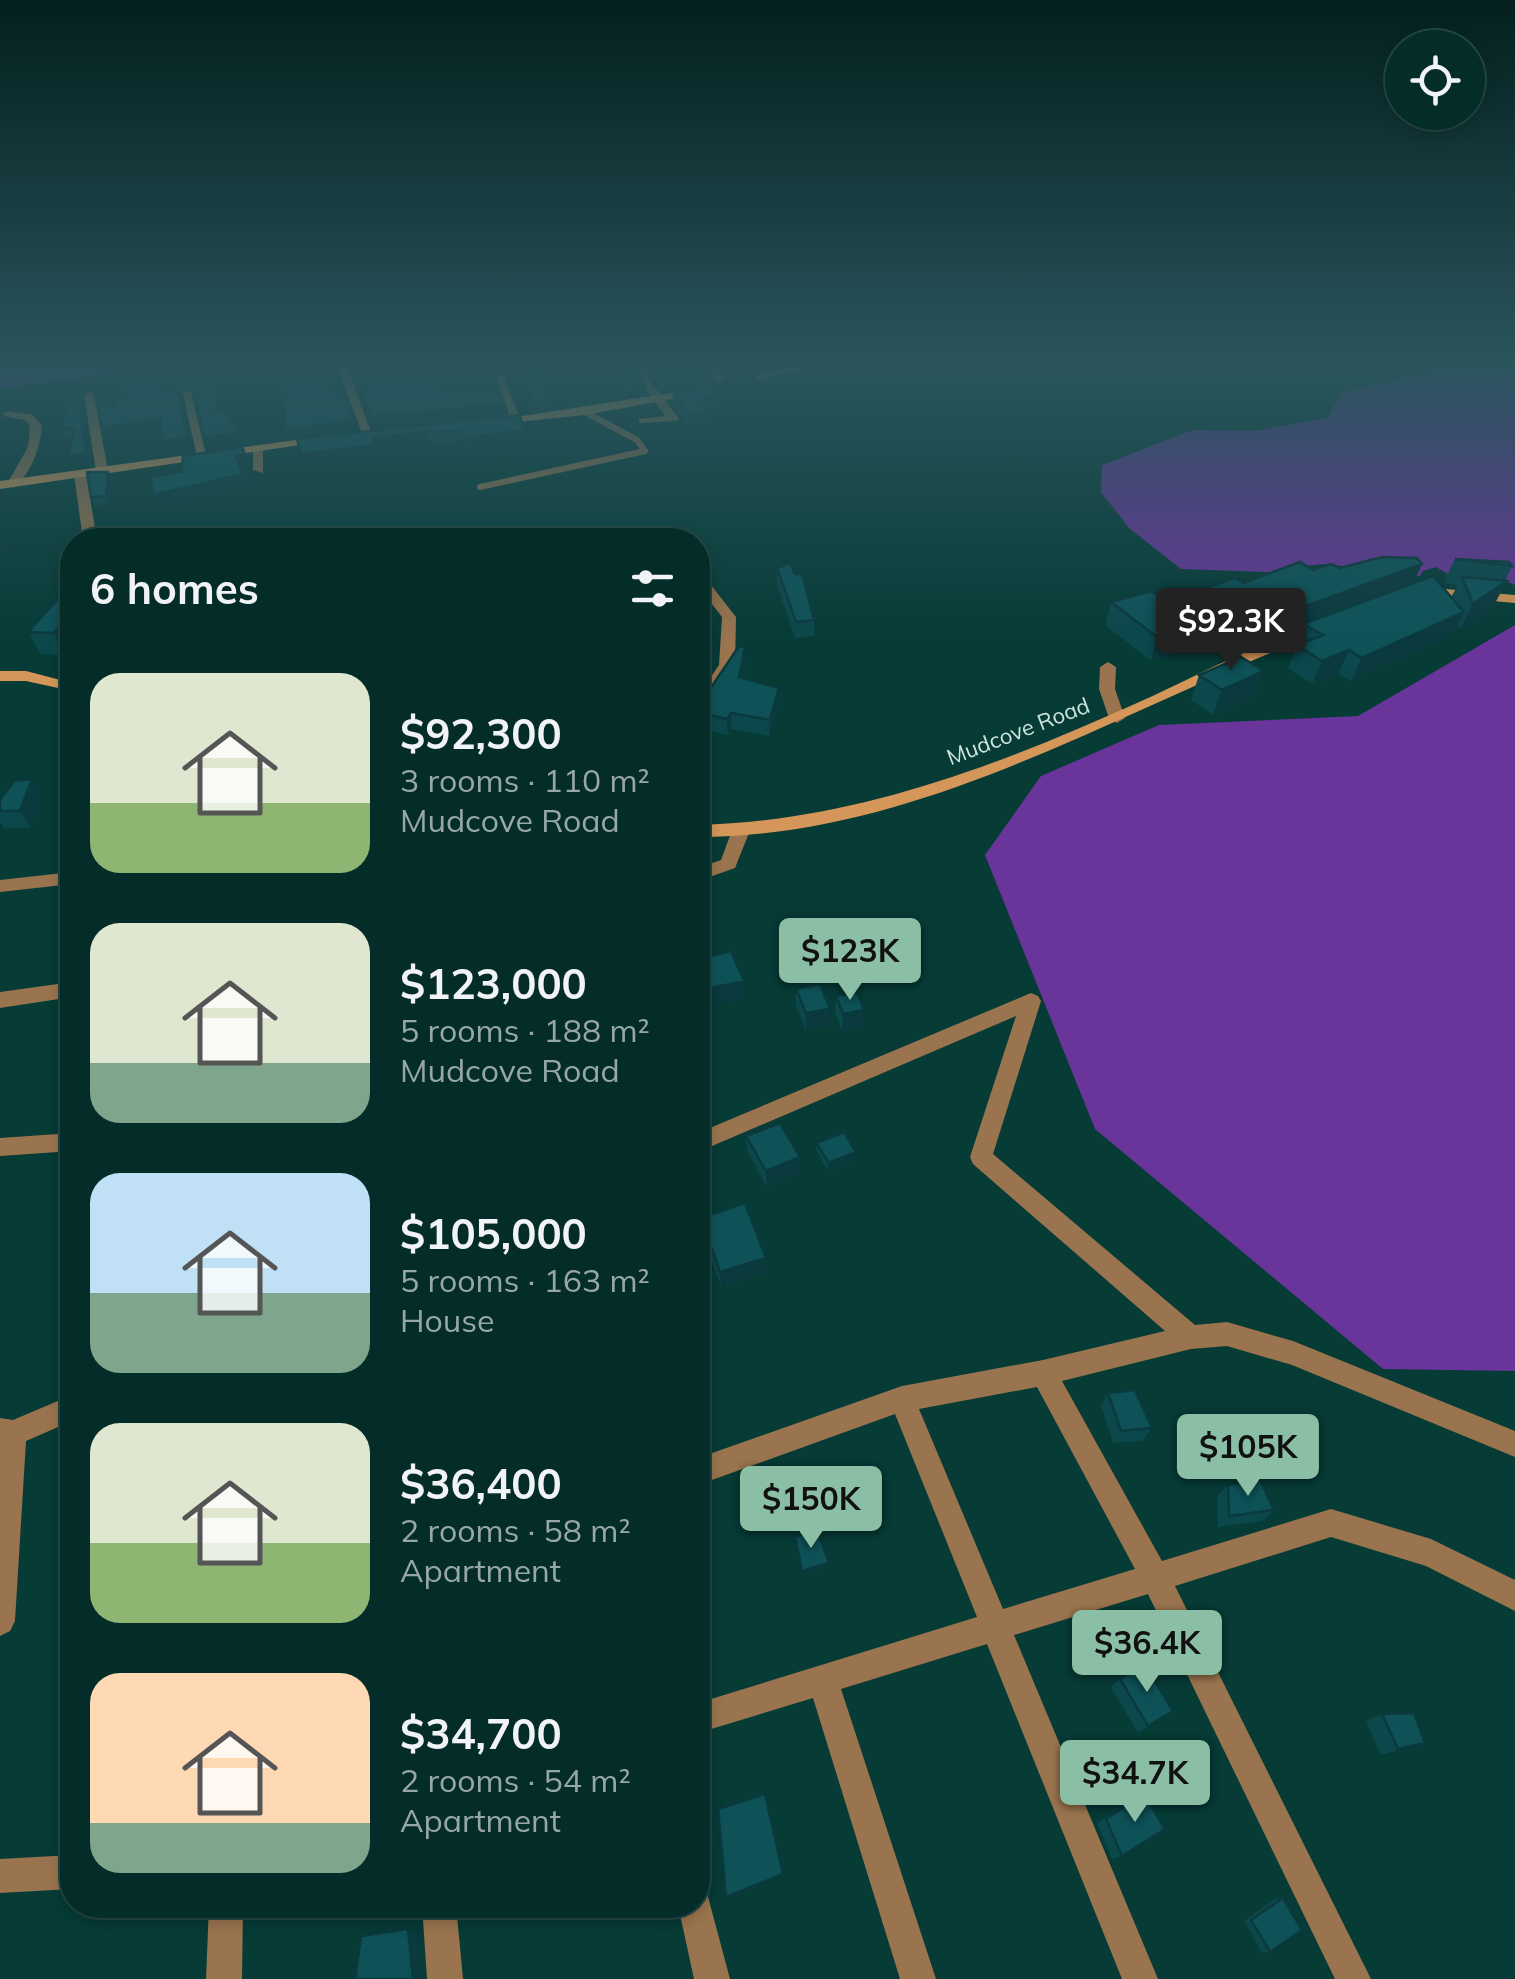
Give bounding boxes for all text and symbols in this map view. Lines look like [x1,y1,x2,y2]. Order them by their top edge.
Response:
map controls [1385,30,1485,130]
button: locate [1385,30,1485,130]
icon: filters [625,561,680,616]
text: 6 homes [90,562,259,615]
pin: $92.3K [1150,588,1312,673]
text: $92.3K [1178,600,1284,640]
street label: Mudcove Road [942,691,1094,771]
text: $92,300 [400,707,562,760]
icon: home [170,713,290,833]
text: 3 rooms · 110 m² [400,760,650,800]
text: Mudcove Road [400,800,620,840]
pin: $123K [780,918,920,1003]
text: $123K [801,930,899,970]
text: $123,000 [400,957,587,1010]
icon: home [170,963,290,1083]
text: 5 rooms · 188 m² [400,1010,650,1050]
text: Mudcove Road [400,1050,620,1090]
text: $105,000 [400,1207,587,1260]
icon: home [170,1213,290,1333]
text: 5 rooms · 163 m² [400,1260,650,1300]
text: House [400,1300,495,1340]
pin: $105K [1178,1414,1318,1499]
text: $105K [1199,1426,1297,1466]
text: $36,400 [400,1457,562,1510]
icon: home [170,1463,290,1583]
pin: $150K [741,1466,881,1551]
text: $150K [762,1478,860,1518]
text: 2 rooms · 58 m² [400,1510,631,1550]
text: Apartment [400,1550,561,1590]
pin: $36.4K [1066,1610,1228,1695]
text: $36.4K [1094,1622,1200,1662]
text: $34,700 [400,1707,562,1760]
icon: home [170,1713,290,1833]
pin: $34.7K [1054,1740,1216,1825]
text: $34.7K [1082,1752,1188,1792]
text: 2 rooms · 54 m² [400,1760,631,1800]
text: Apartment [400,1800,561,1840]

